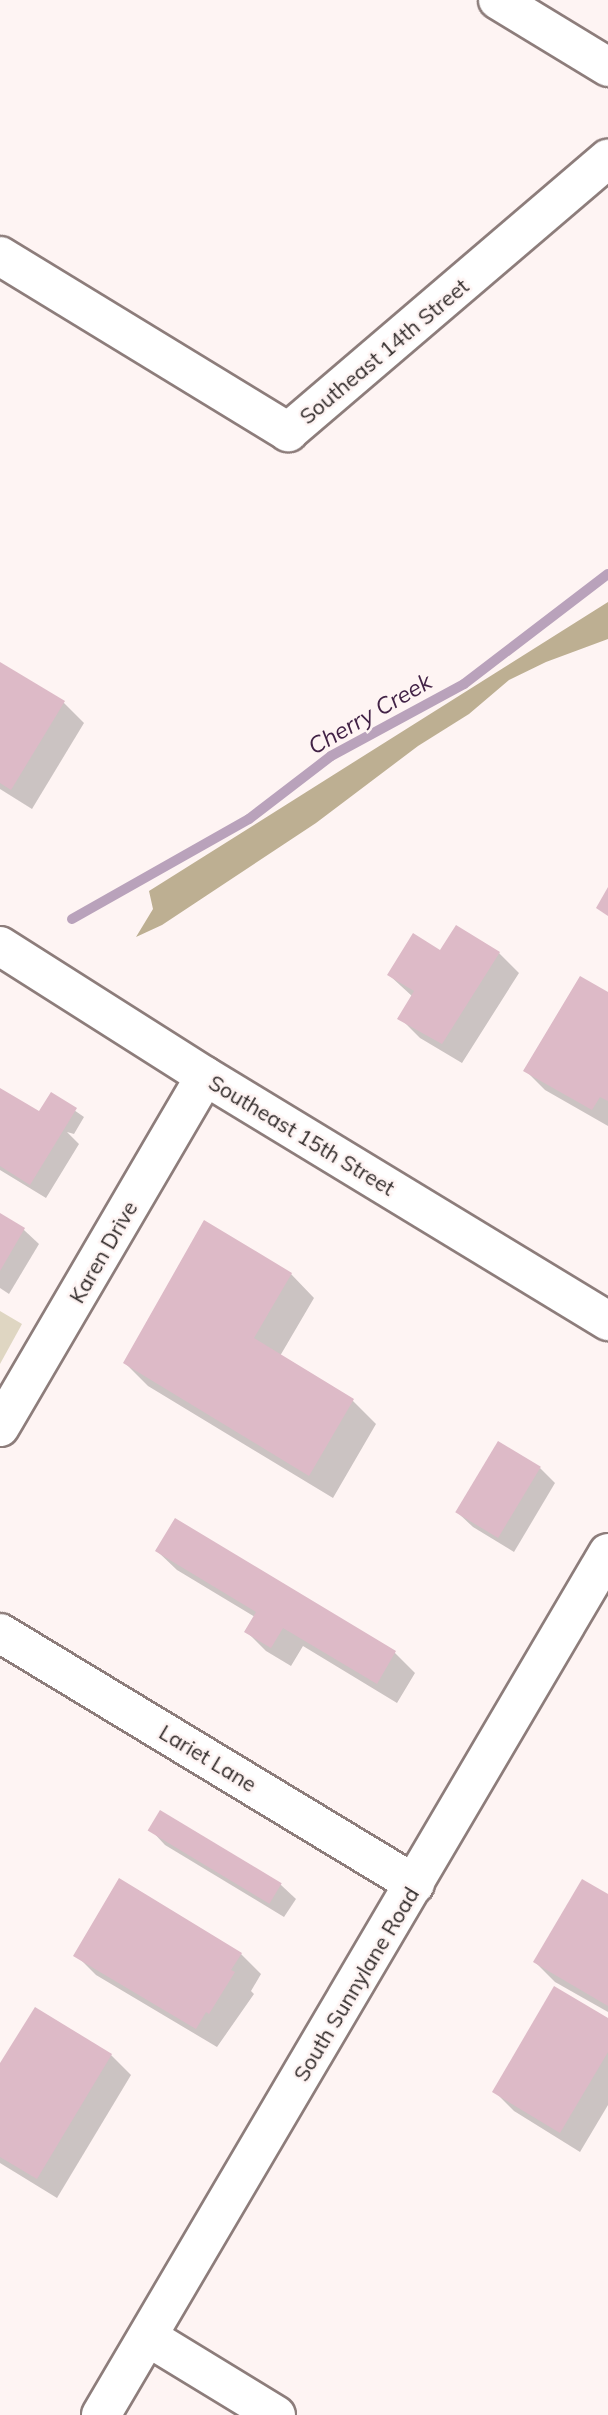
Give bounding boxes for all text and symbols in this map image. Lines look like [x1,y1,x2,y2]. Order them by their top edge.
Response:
street label: Southeast 14th Street [295,273,473,429]
water label: Cherry Creek [303,668,437,760]
street label: Southeast 15th Street [204,1069,400,1201]
street label: Karen Drive [64,1197,142,1307]
street label: Lariet Lane [155,1719,261,1797]
street label: South Sunnylane Road [288,1883,424,2085]

